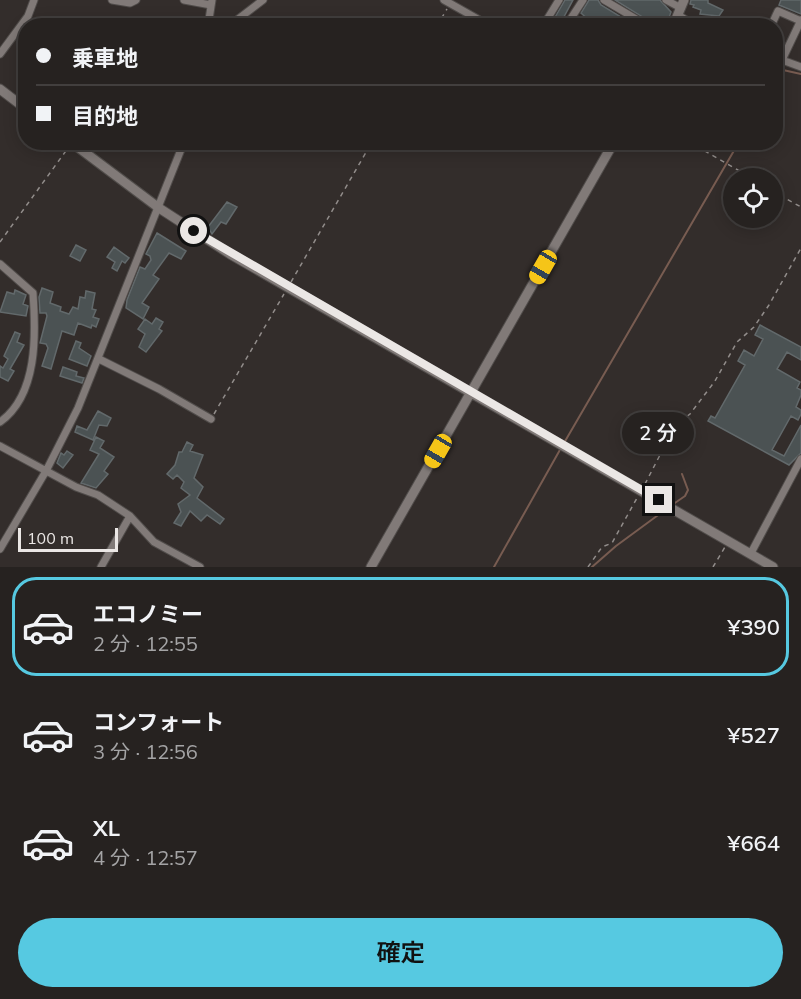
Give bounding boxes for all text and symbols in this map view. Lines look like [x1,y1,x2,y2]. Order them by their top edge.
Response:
text: 乗車地 [72,44,138,72]
text: 目的地 [72,102,138,130]
map controls [723,168,783,228]
button: locate [723,168,783,228]
route start [180,217,207,244]
car [526,247,560,287]
callout: 2 分 [623,413,695,455]
text: 2 分 [639,420,677,445]
car [421,431,455,471]
route end [645,486,672,513]
scale bar [18,525,118,552]
text: 100 m [27,528,74,548]
icon: car [21,600,75,654]
text: エコノミー [93,600,203,628]
text: ¥390 [727,613,780,641]
text: 2 分 · 12:55 [93,631,198,656]
icon: car [21,708,75,762]
text: コンフォート [93,708,224,736]
text: ¥527 [727,721,780,749]
text: 3 分 · 12:56 [93,739,198,764]
text: XL [93,814,120,842]
icon: car [21,816,75,870]
text: ¥664 [727,829,780,857]
text: 4 分 · 12:57 [93,845,198,870]
button: 確定 [18,918,783,987]

